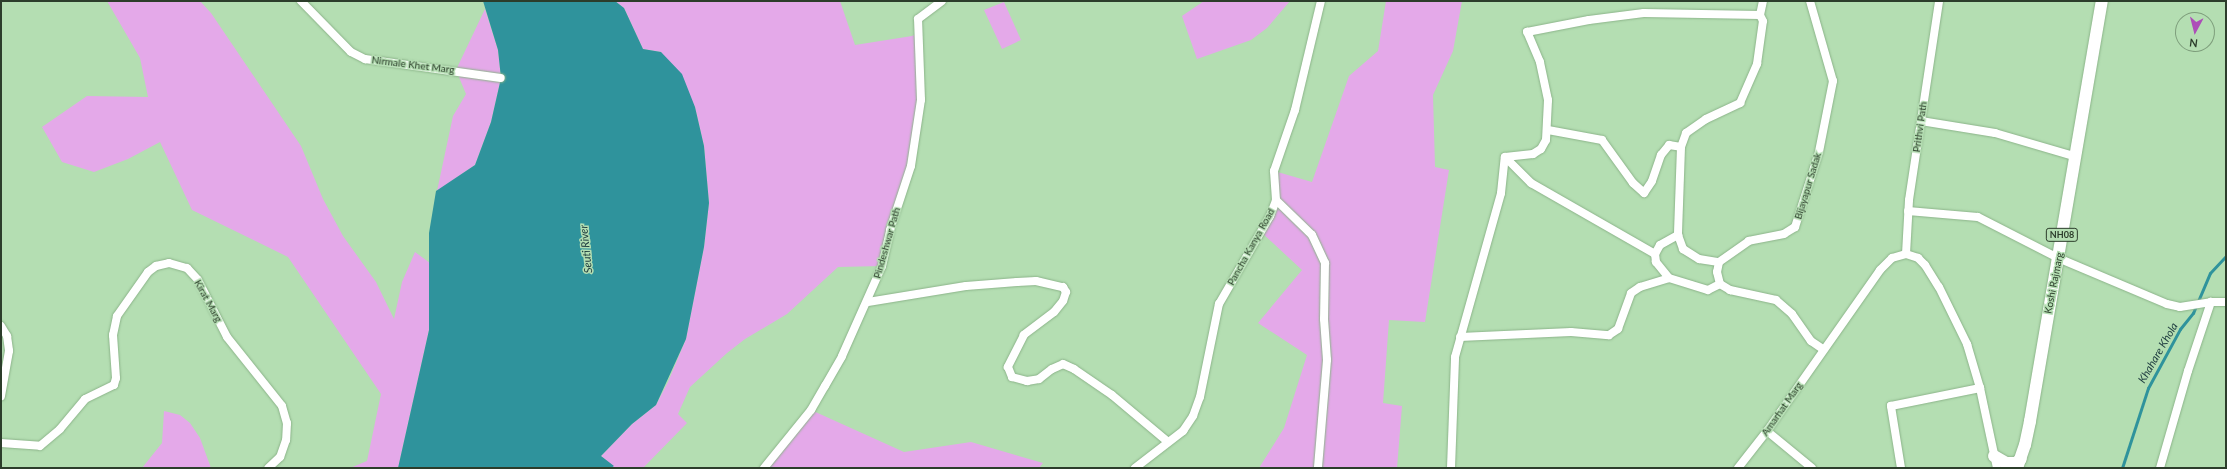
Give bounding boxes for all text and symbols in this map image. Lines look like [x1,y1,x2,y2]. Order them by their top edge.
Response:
north arrow [2175,12,2215,52]
text: N [2189,36,2199,50]
street label: Nirmale Khet Marg [371,54,455,76]
street label: Prithvi Path [1911,101,1929,153]
street label: Bijayapur Sadak [1792,151,1824,221]
street label: Pindeshwar Path [871,206,903,280]
street label: Pancha Kanya Road [1225,206,1277,288]
water label: Seuti River [577,224,595,274]
road number: NH08 [2045,228,2079,242]
street label: Koshi Rajmarg [2042,251,2066,315]
street label: Kirat Marg [191,278,225,324]
water label: Khahare Khola [2135,320,2181,386]
street label: Amarhat Marg [1759,380,1805,438]

